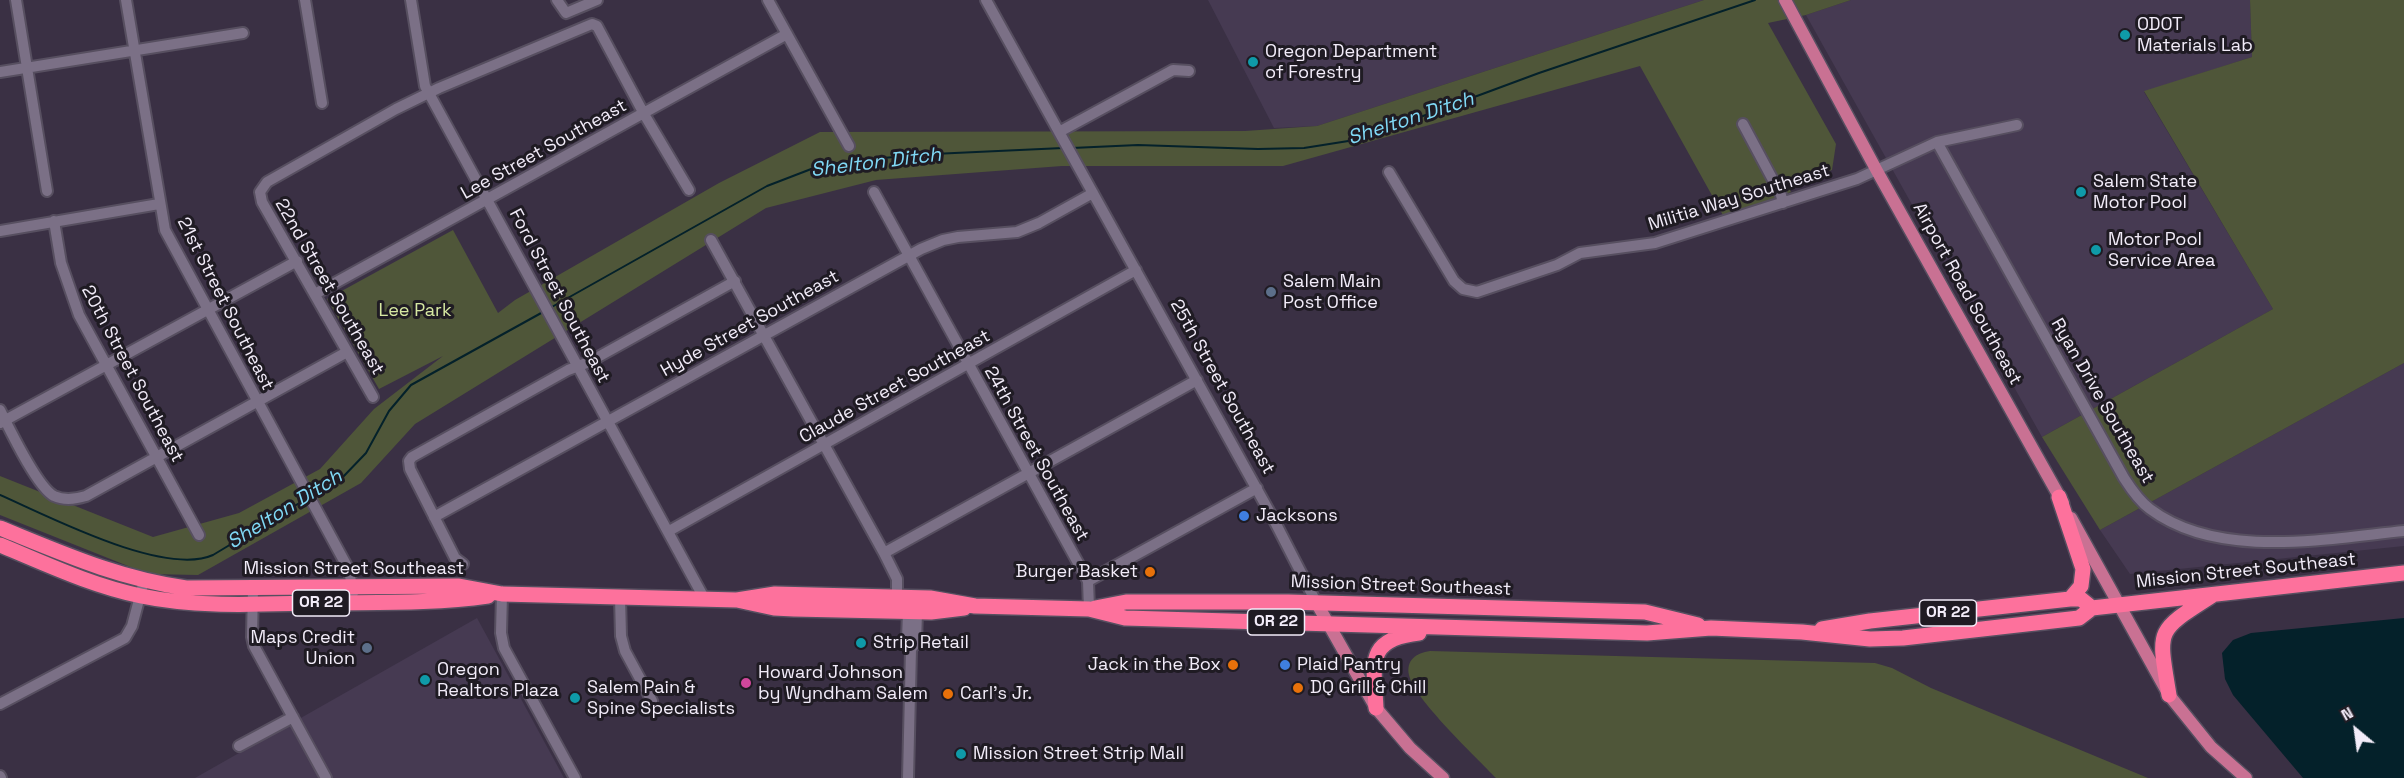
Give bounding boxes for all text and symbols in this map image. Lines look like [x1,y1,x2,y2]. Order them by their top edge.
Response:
place label: ODOT Materials Lab [2137,14,2253,57]
marker: ODOT Materials Lab [2118,28,2132,42]
place label: Oregon Department of Forestry [1265,41,1437,84]
marker: Oregon Department of Forestry [1246,55,1260,69]
water label: Shelton Ditch [1345,87,1477,151]
street label: Lee Street Southeast [457,95,631,205]
water label: Shelton Ditch [809,143,943,183]
street label: Militia Way Southeast [1646,160,1832,236]
place label: Salem State Motor Pool [2093,171,2197,213]
marker: Salem State Motor Pool [2074,185,2088,199]
street label: 22nd Street Southeast [270,195,388,379]
street label: Airport Road Southeast [1908,199,2026,389]
street label: Ford Street Southeast [504,205,614,387]
street label: 21st Street Southeast [172,214,278,394]
place label: Motor Pool Service Area [2108,229,2215,272]
marker: Motor Pool Service Area [2089,243,2103,257]
street label: Hyde Street Southeast [657,266,843,382]
place label: Salem Main Post Office [1283,271,1381,314]
street label: 20th Street Southeast [76,282,188,466]
marker: Salem Main Post Office [1264,285,1278,299]
street label: 25th Street Southeast [1165,296,1279,478]
park label: Lee Park [378,300,452,322]
street label: Ryan Drive Southeast [2046,315,2158,487]
street label: Claude Street Southeast [796,326,994,448]
street label: 24th Street Southeast [979,363,1093,545]
water label: Shelton Ditch [223,465,347,555]
place label: Jacksons [1256,505,1338,527]
marker: Jacksons [1237,509,1251,523]
street label: Mission Street Southeast [2135,549,2357,593]
street label: Mission Street Southeast [244,558,464,580]
place label: Burger Basket [1016,561,1138,583]
marker: Burger Basket [1143,565,1157,579]
street label: Mission Street Southeast [1290,571,1512,601]
road number: OR 22 [292,590,350,616]
road number: OR 22 [1920,600,1976,626]
road number: OR 22 [1248,609,1304,635]
place label: Maps Credit Union [250,627,355,670]
place label: Strip Retail [873,632,969,654]
marker: Strip Retail [854,636,868,650]
marker: Maps Credit Union [360,641,374,655]
place label: Jack in the Box [1088,654,1221,676]
place label: Plaid Pantry [1297,654,1401,676]
marker: Jack in the Box [1226,658,1240,672]
marker: Plaid Pantry [1278,658,1292,672]
place label: Oregon Realtors Plaza [437,659,559,702]
place label: Howard Johnson by Wyndham Salem [758,662,928,704]
marker: Oregon Realtors Plaza [418,673,432,687]
marker: Howard Johnson by Wyndham Salem [739,676,753,690]
place label: Salem Pain & Spine Specialists [587,677,735,720]
place label: DQ Grill & Chill [1310,677,1426,699]
marker: DQ Grill & Chill [1291,681,1305,695]
place label: Carl's Jr. [960,683,1032,705]
marker: Carl's Jr. [941,687,955,701]
marker: Salem Pain & Spine Specialists [568,691,582,705]
north arrow [2326,700,2386,760]
text: N [2337,702,2357,726]
place label: Mission Street Strip Mall [973,743,1184,765]
marker: Mission Street Strip Mall [954,747,968,761]

